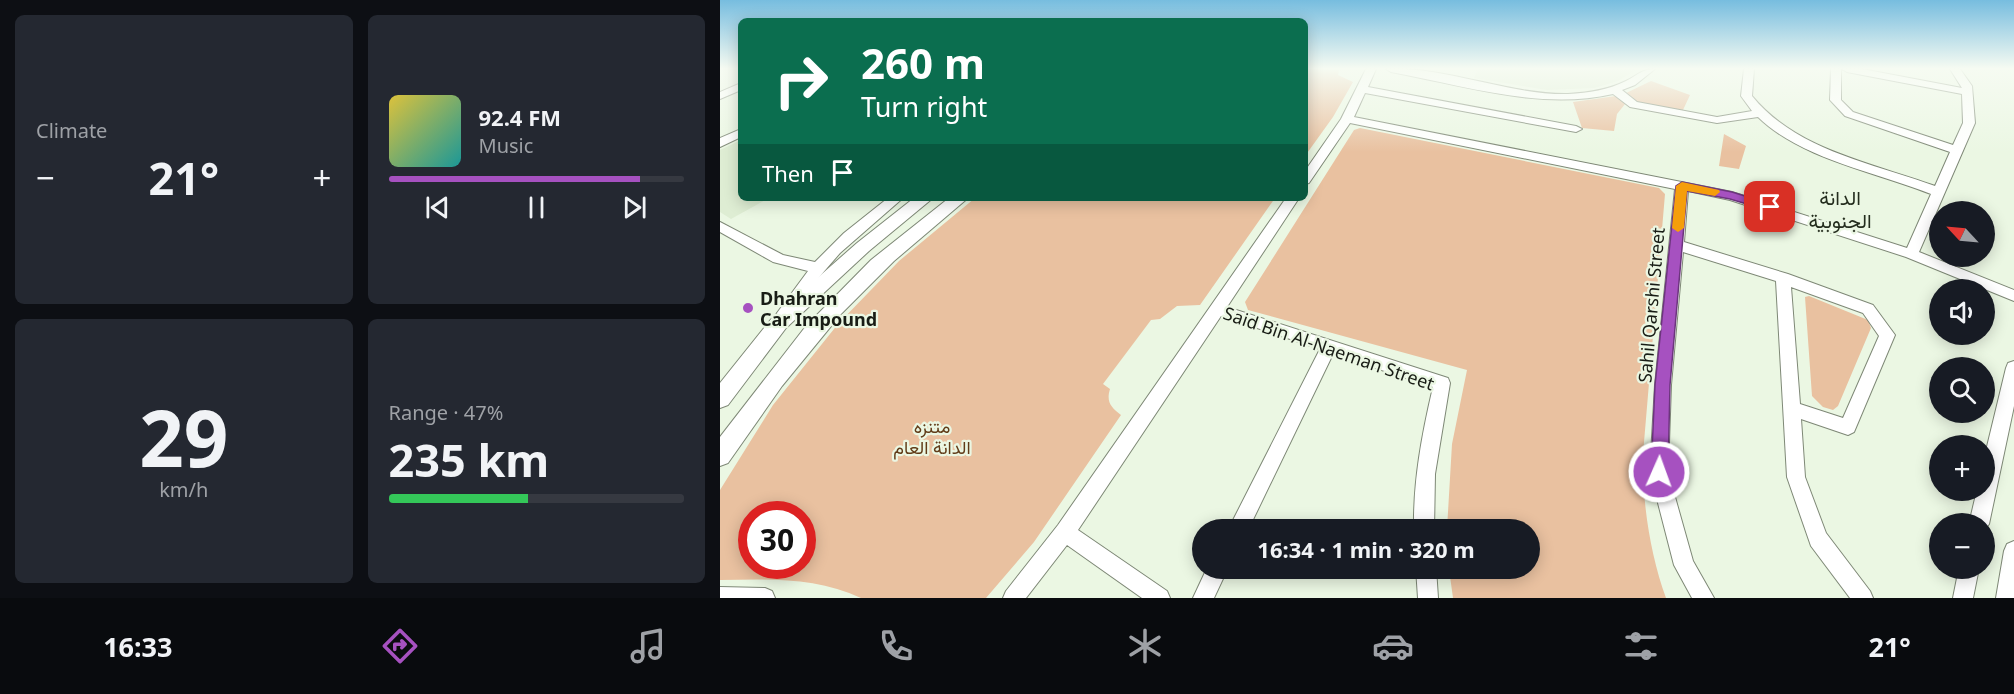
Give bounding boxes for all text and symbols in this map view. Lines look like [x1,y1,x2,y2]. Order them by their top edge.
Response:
text: 260 m [861,34,985,91]
icon: right [762,42,840,120]
text: Turn right [861,88,987,125]
text: 92.4 FM [479,102,561,132]
text: Climate [36,117,107,144]
text: Music [479,132,533,159]
text: 21° [148,147,219,208]
text: − [36,155,55,200]
text: + [313,155,332,200]
icon: arrive [826,156,859,189]
text: Then [762,158,814,188]
pin [1744,181,1795,232]
district label: الدانة الجنوبية [1808,184,1872,234]
icon: arrive [1753,190,1786,223]
icon: previous [421,191,454,224]
icon: pause [520,191,553,224]
icon: next [618,191,651,224]
north arrow [1929,201,1995,267]
map controls [1929,201,1995,579]
street label: Sahil Qarshi Street [1632,226,1670,384]
button: sound [1929,279,1995,345]
place label: Dhahran Car Impound [760,286,877,331]
marker: Dhahran Car Impound [741,301,755,315]
street label: Said Bin Al-Naeman Street [1220,301,1438,396]
button: search [1929,357,1995,423]
text: 29 [139,384,228,490]
text: Range · 47% [389,399,503,426]
park label: متنزه الدانة العام [893,414,971,460]
text: 235 km [389,429,549,490]
button: + [1929,435,1995,501]
position arrow [1627,440,1691,504]
text: km/h [159,476,208,503]
speed limit sign: 30 [738,501,816,579]
button: − [1929,513,1995,579]
text: 16:34 · 1 min · 320 m [1257,534,1475,564]
icon: directions [379,625,421,667]
icon: music [627,625,669,667]
icon: phone [875,625,917,667]
icon: climate [1124,625,1166,667]
icon: car [1372,625,1414,667]
icon: filters [1620,625,1662,667]
text: 16:33 [103,628,173,665]
text: 21° [1868,628,1911,665]

